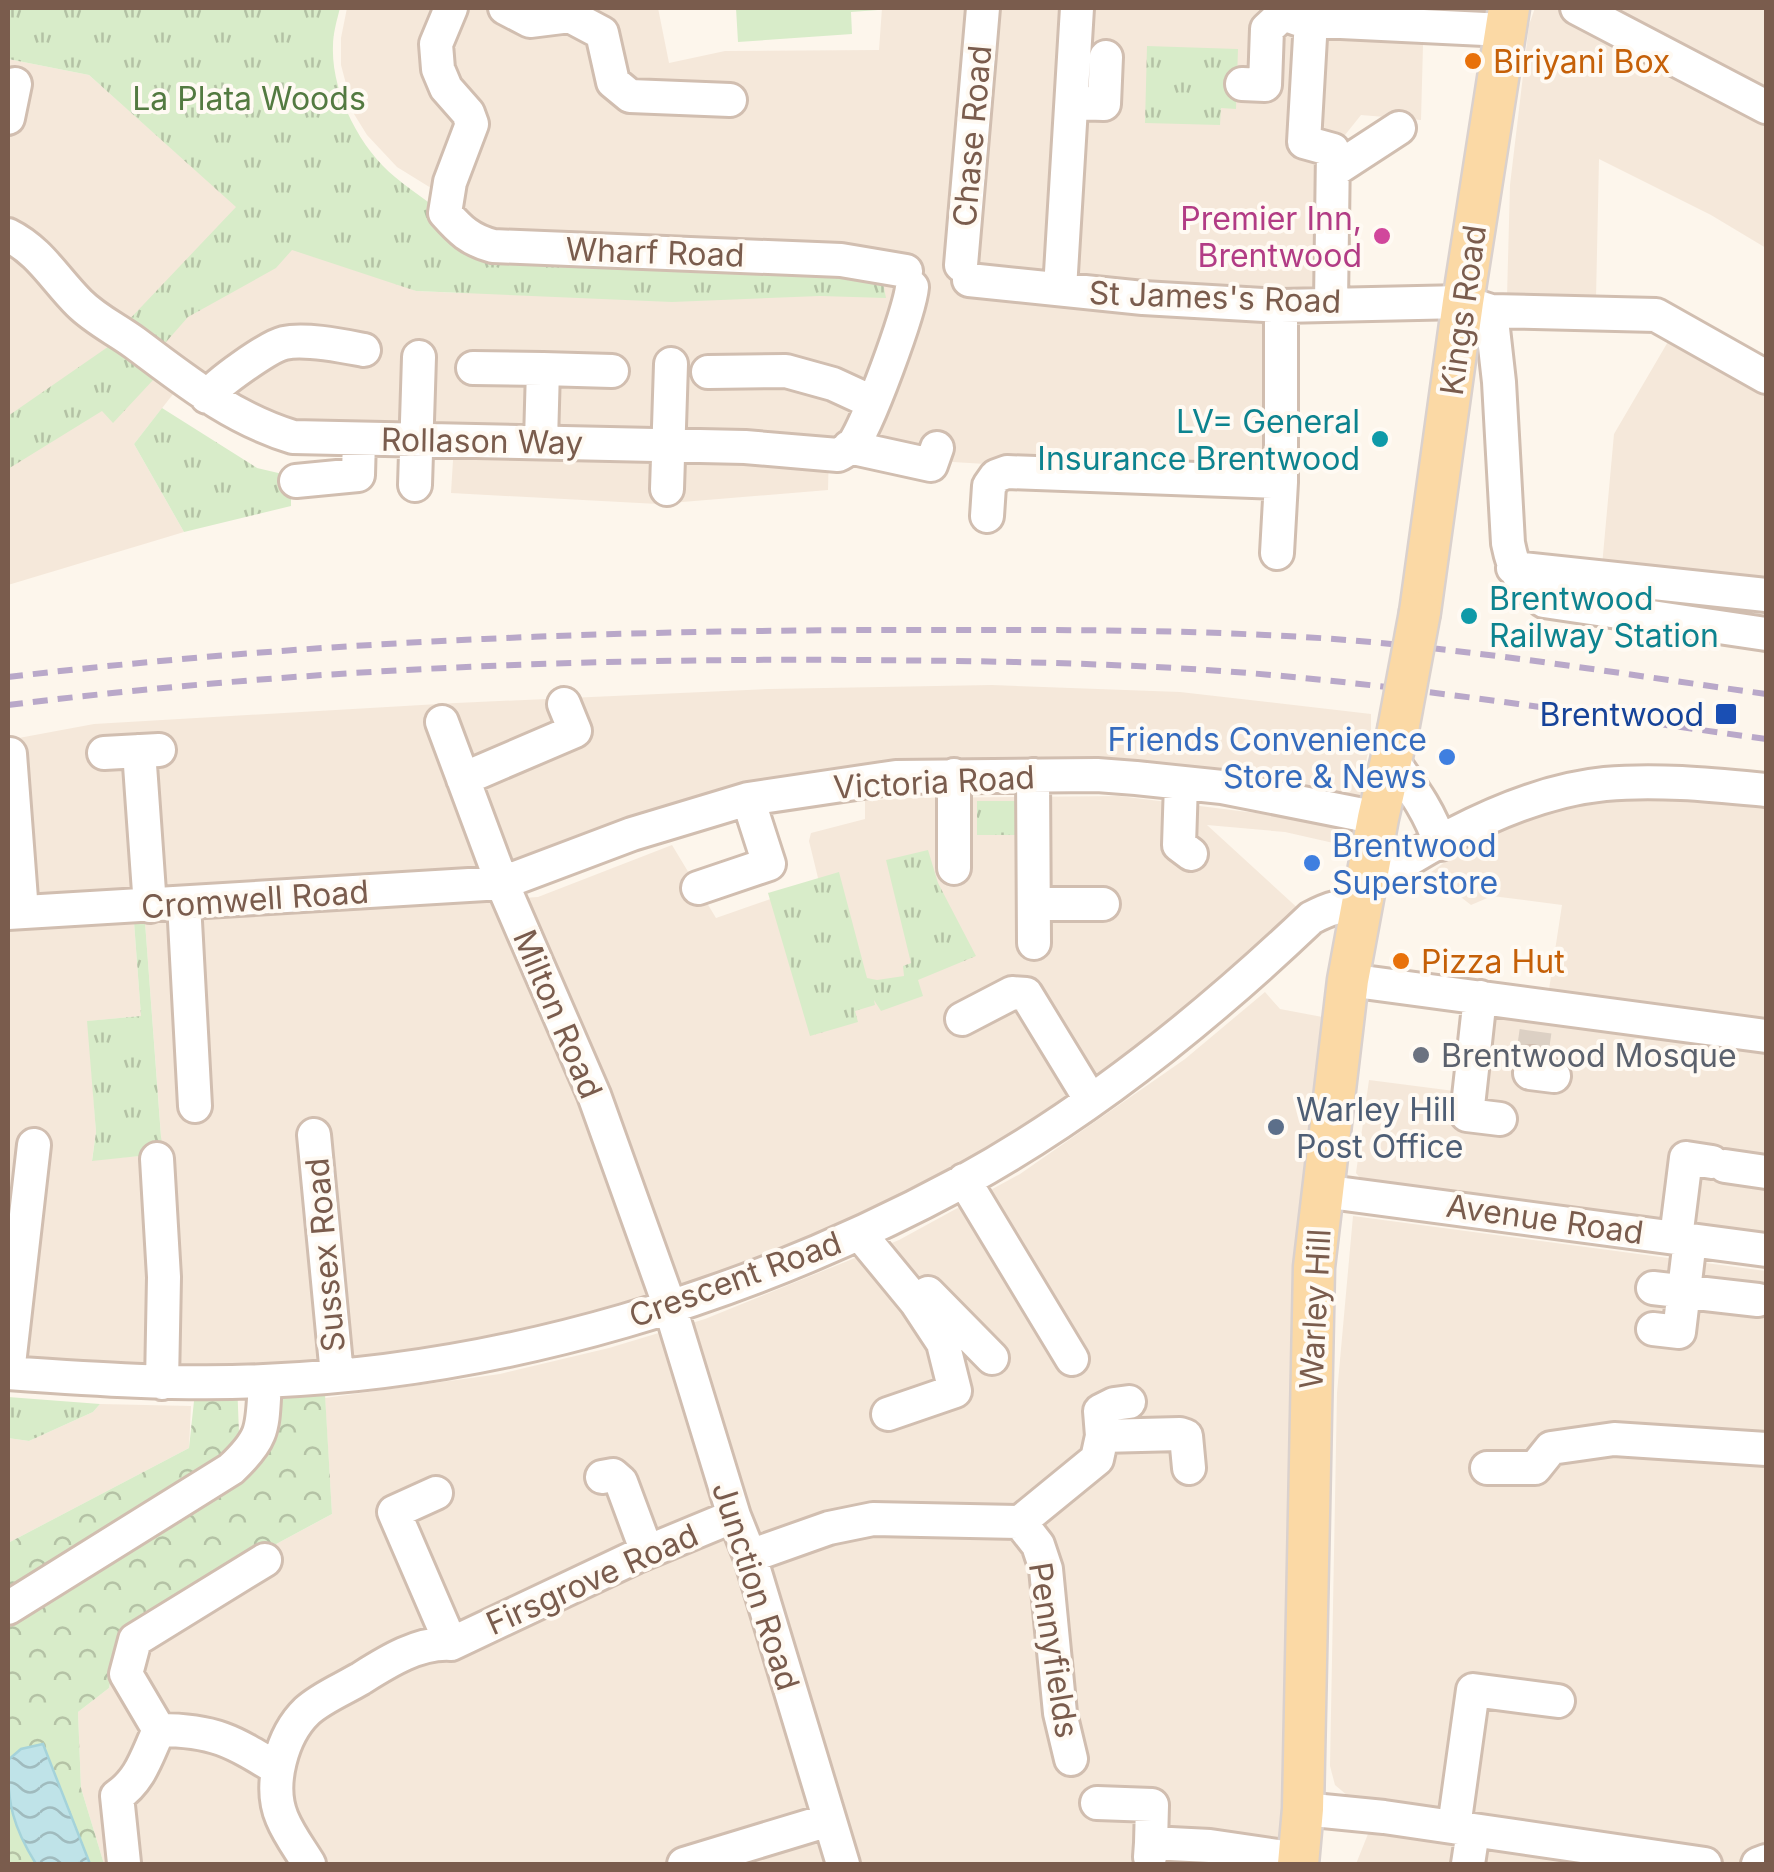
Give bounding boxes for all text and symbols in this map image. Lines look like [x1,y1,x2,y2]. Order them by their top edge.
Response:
place label: Biriyani Box [1493,42,1670,81]
street label: Chase Road [945,44,999,228]
marker: Biriyani Box [1462,50,1484,72]
park label: La Plata Woods [132,79,366,118]
place label: Premier Inn, Brentwood [1180,199,1362,275]
street label: Kings Road [1432,222,1494,398]
marker: Premier Inn, Brentwood [1371,225,1393,247]
street label: Wharf Road [565,229,745,275]
street label: St James's Road [1088,273,1342,321]
place label: LV= General Insurance Brentwood [1037,402,1360,478]
street label: Rollason Way [381,420,583,462]
marker: LV= General Insurance Brentwood [1369,428,1391,450]
place label: Brentwood Railway Station [1489,579,1719,655]
marker: Brentwood Railway Station [1458,605,1480,627]
place label: Brentwood [1539,695,1704,734]
marker: Brentwood [1713,701,1739,727]
place label: Friends Convenience Store & News [1108,720,1427,796]
marker: Friends Convenience Store & News [1436,746,1458,768]
street label: Victoria Road [832,757,1036,807]
place label: Brentwood Superstore [1332,826,1498,902]
marker: Brentwood Superstore [1301,852,1323,874]
street label: Cromwell Road [140,872,370,926]
street label: Milton Road [505,924,611,1104]
place label: Pizza Hut [1421,942,1565,981]
marker: Pizza Hut [1390,950,1412,972]
place label: Brentwood Mosque [1441,1036,1737,1075]
marker: Brentwood Mosque [1410,1044,1432,1066]
place label: Warley Hill Post Office [1296,1090,1463,1166]
marker: Warley Hill Post Office [1265,1116,1287,1138]
street label: Sussex Road [297,1156,353,1354]
street label: Avenue Road [1444,1186,1646,1252]
street label: Crescent Road [624,1223,846,1335]
street label: Warley Hill [1291,1228,1339,1390]
street label: Junction Road [704,1477,808,1695]
street label: Firsgrove Road [480,1515,704,1643]
street label: Pennyfields [1021,1559,1087,1741]

